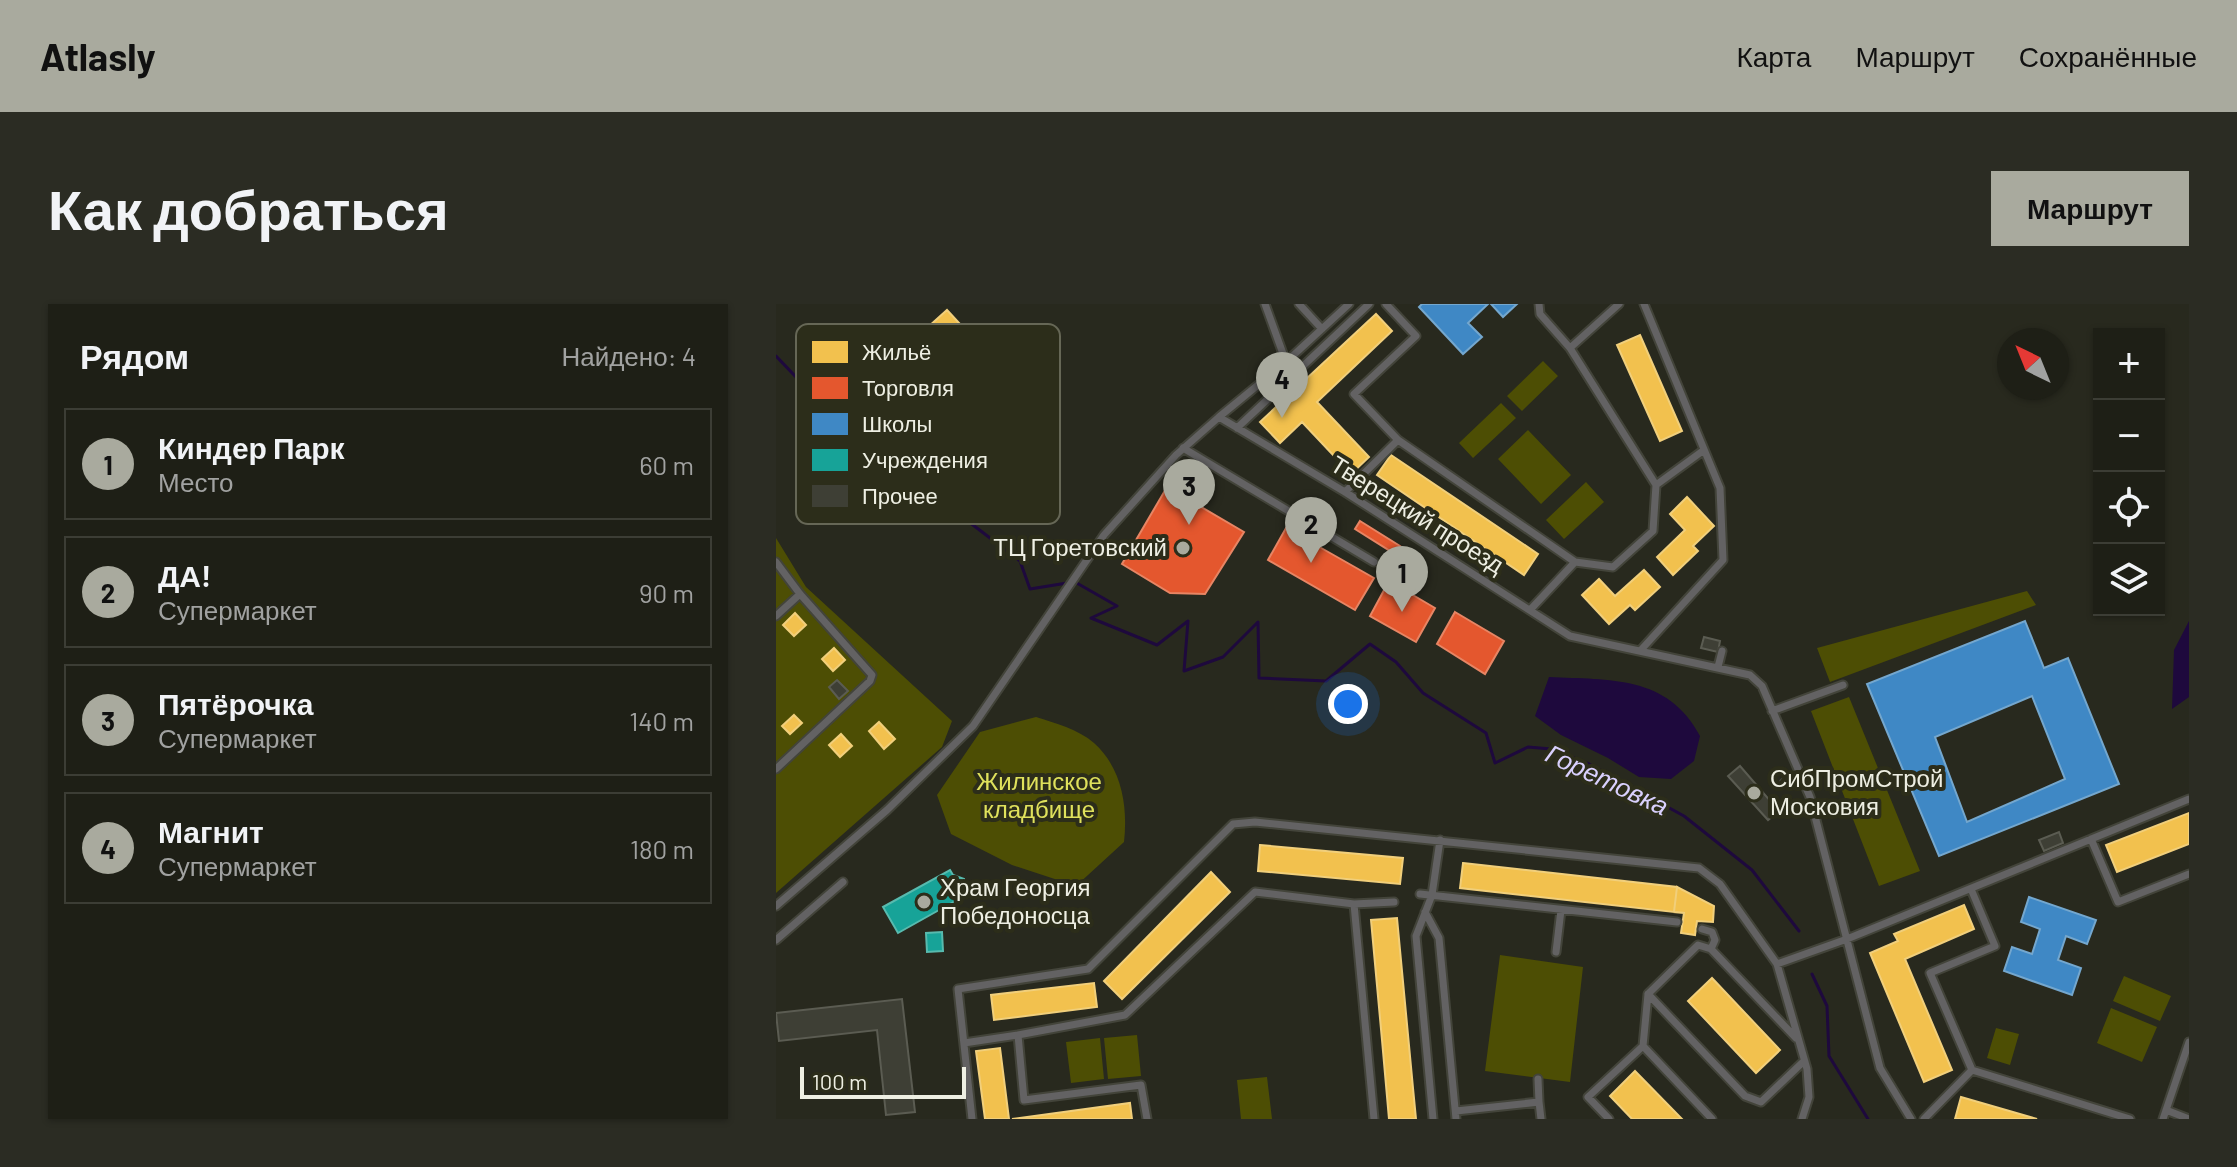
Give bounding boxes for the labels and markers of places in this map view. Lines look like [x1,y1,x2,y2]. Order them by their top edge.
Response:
pin: 4 [1256,352,1308,418]
pin: 3 [1163,459,1215,525]
pin: 2 [1285,497,1337,563]
place label: ТЦ Горетовский [993,532,1167,561]
marker: ТЦ Горетовский [1174,539,1192,557]
pin: 1 [1376,546,1428,612]
place label: СибПромСтрой Московия [1770,763,1943,820]
marker: СибПромСтрой Московия [1745,784,1763,802]
place label: Храм Георгия Победоносца [940,872,1091,929]
marker: Храм Георгия Победоносца [915,893,933,911]

